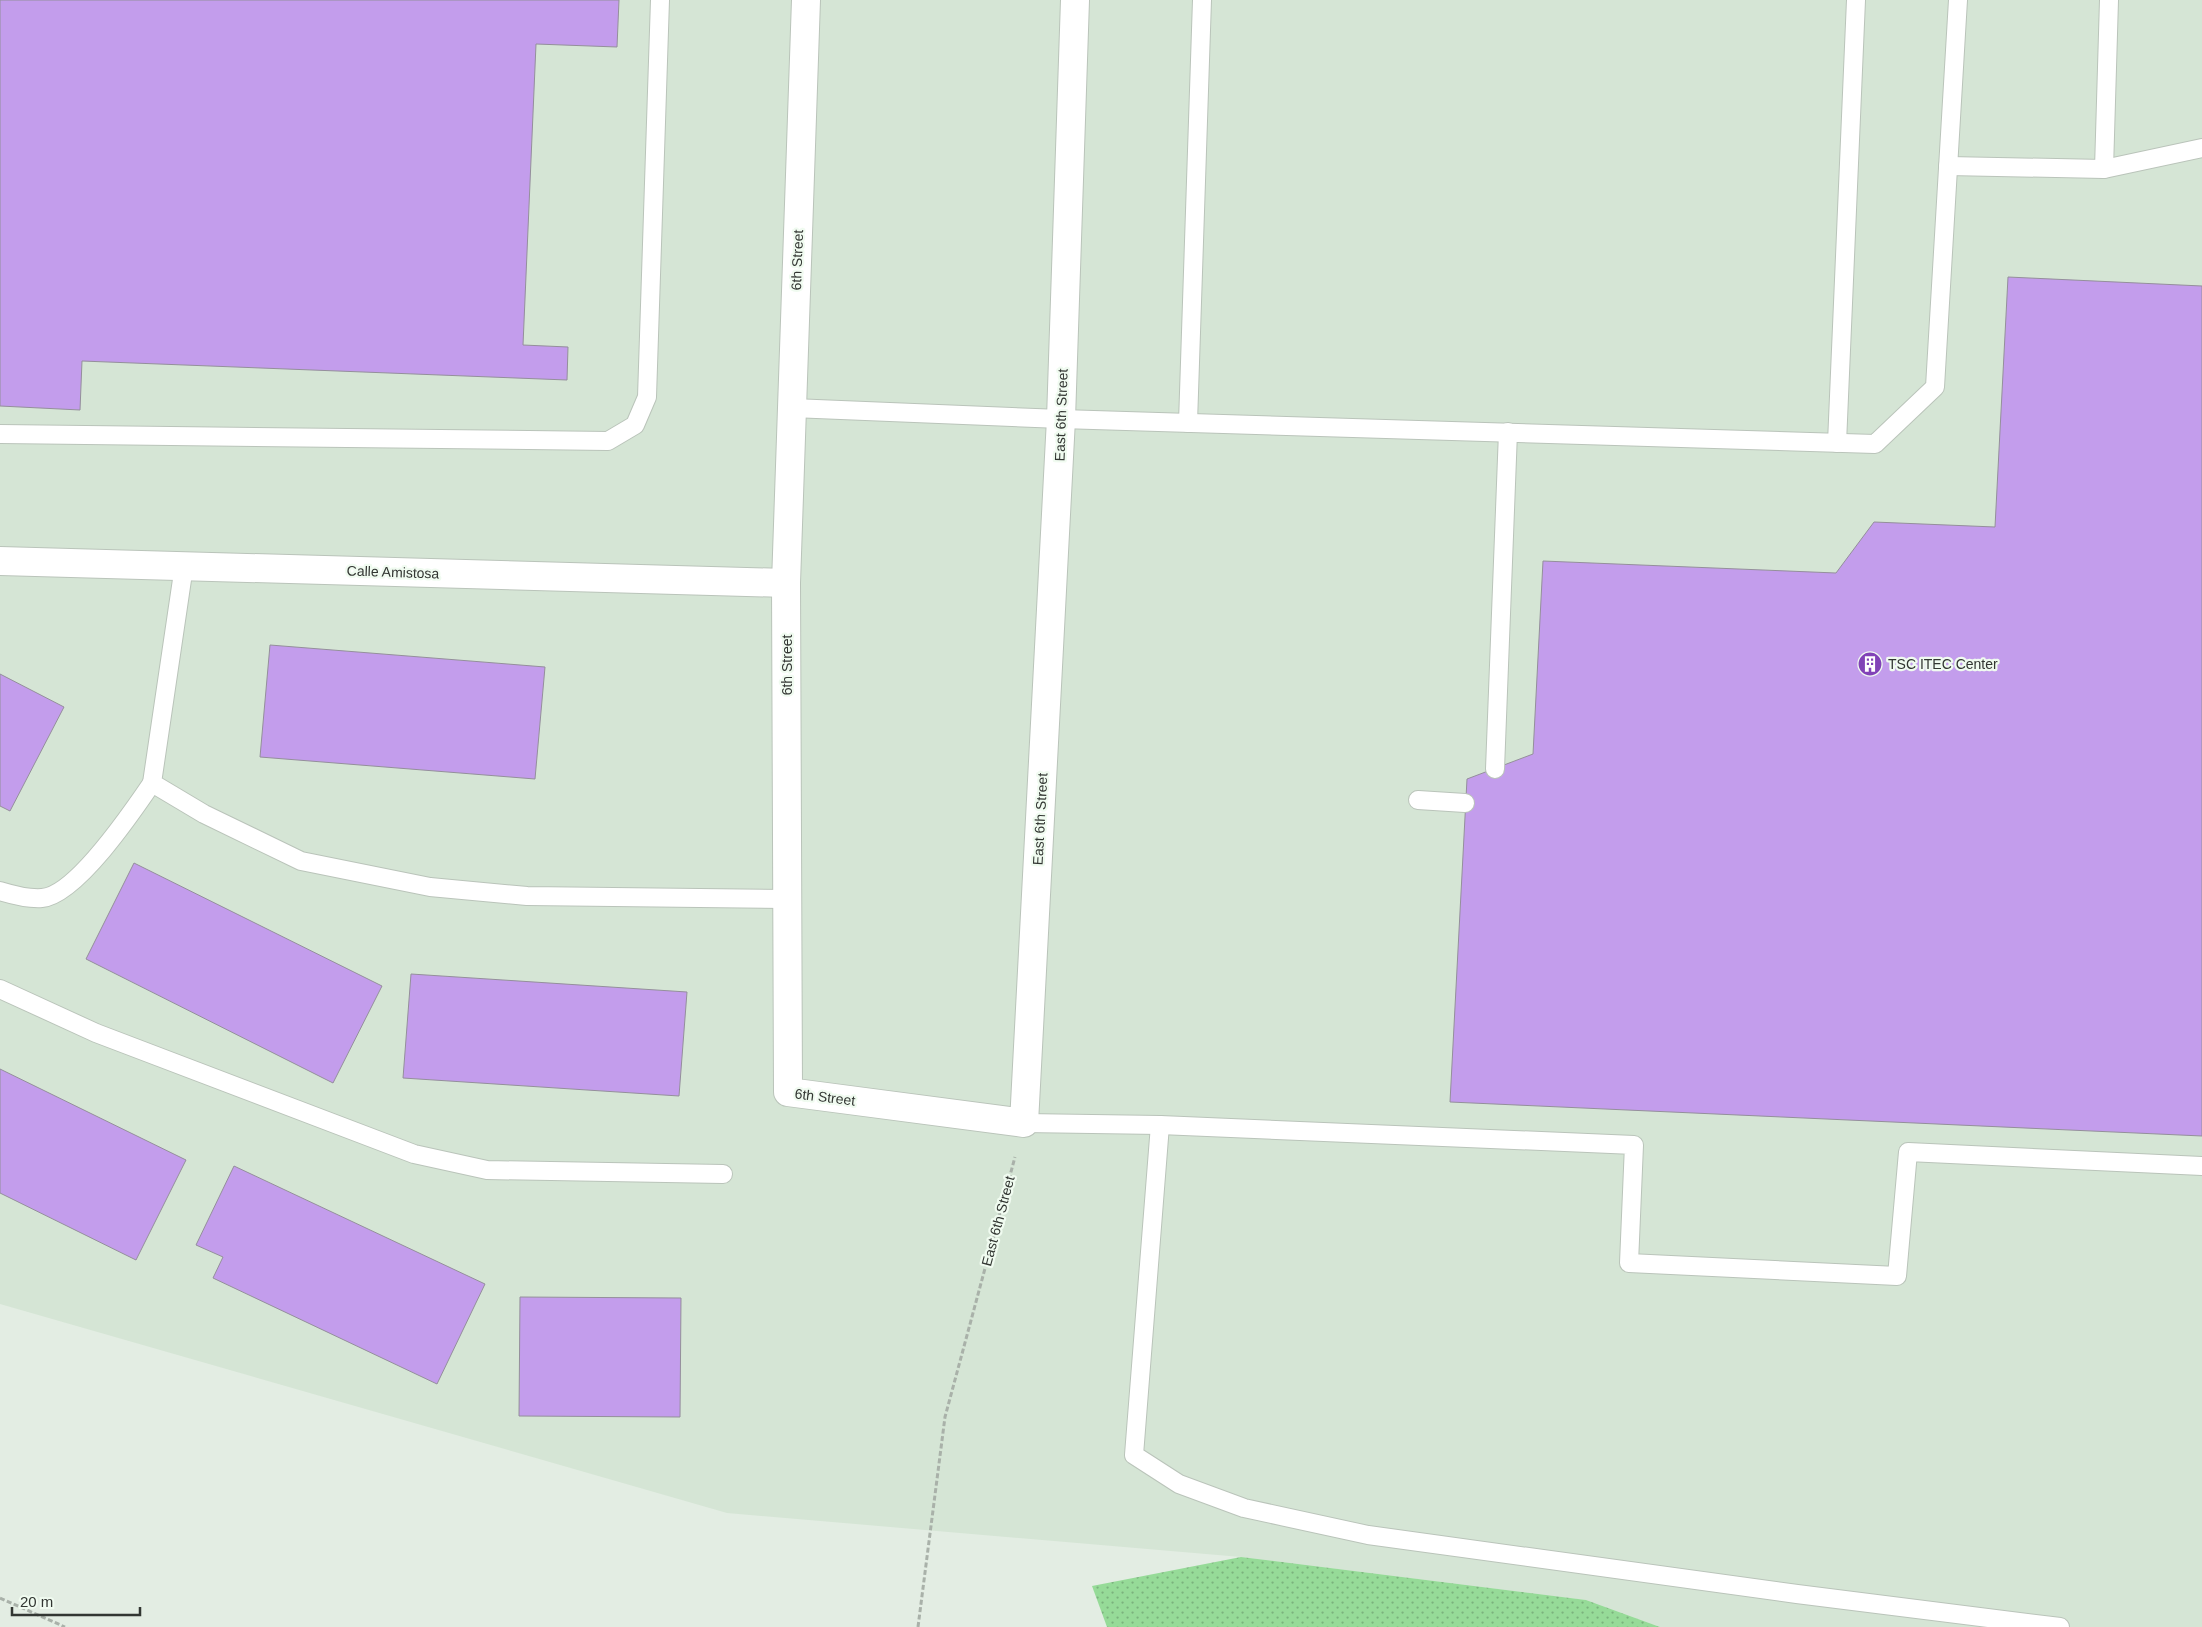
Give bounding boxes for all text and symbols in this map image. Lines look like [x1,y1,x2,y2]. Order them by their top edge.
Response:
street label: 6th Street [788,229,806,291]
street label: East 6th Street [1051,368,1071,462]
street label: Calle Amistosa [346,562,440,582]
street label: 6th Street [779,635,795,695]
building icon: TSC ITEC Center [1857,651,1883,677]
place label: TSC ITEC Center [1888,656,1998,672]
street label: East 6th Street [1030,772,1050,866]
street label: 6th Street [794,1085,856,1109]
street label: East 6th Street [978,1174,1018,1268]
scale bar [12,1584,140,1616]
text: 20 m [20,1593,53,1610]

